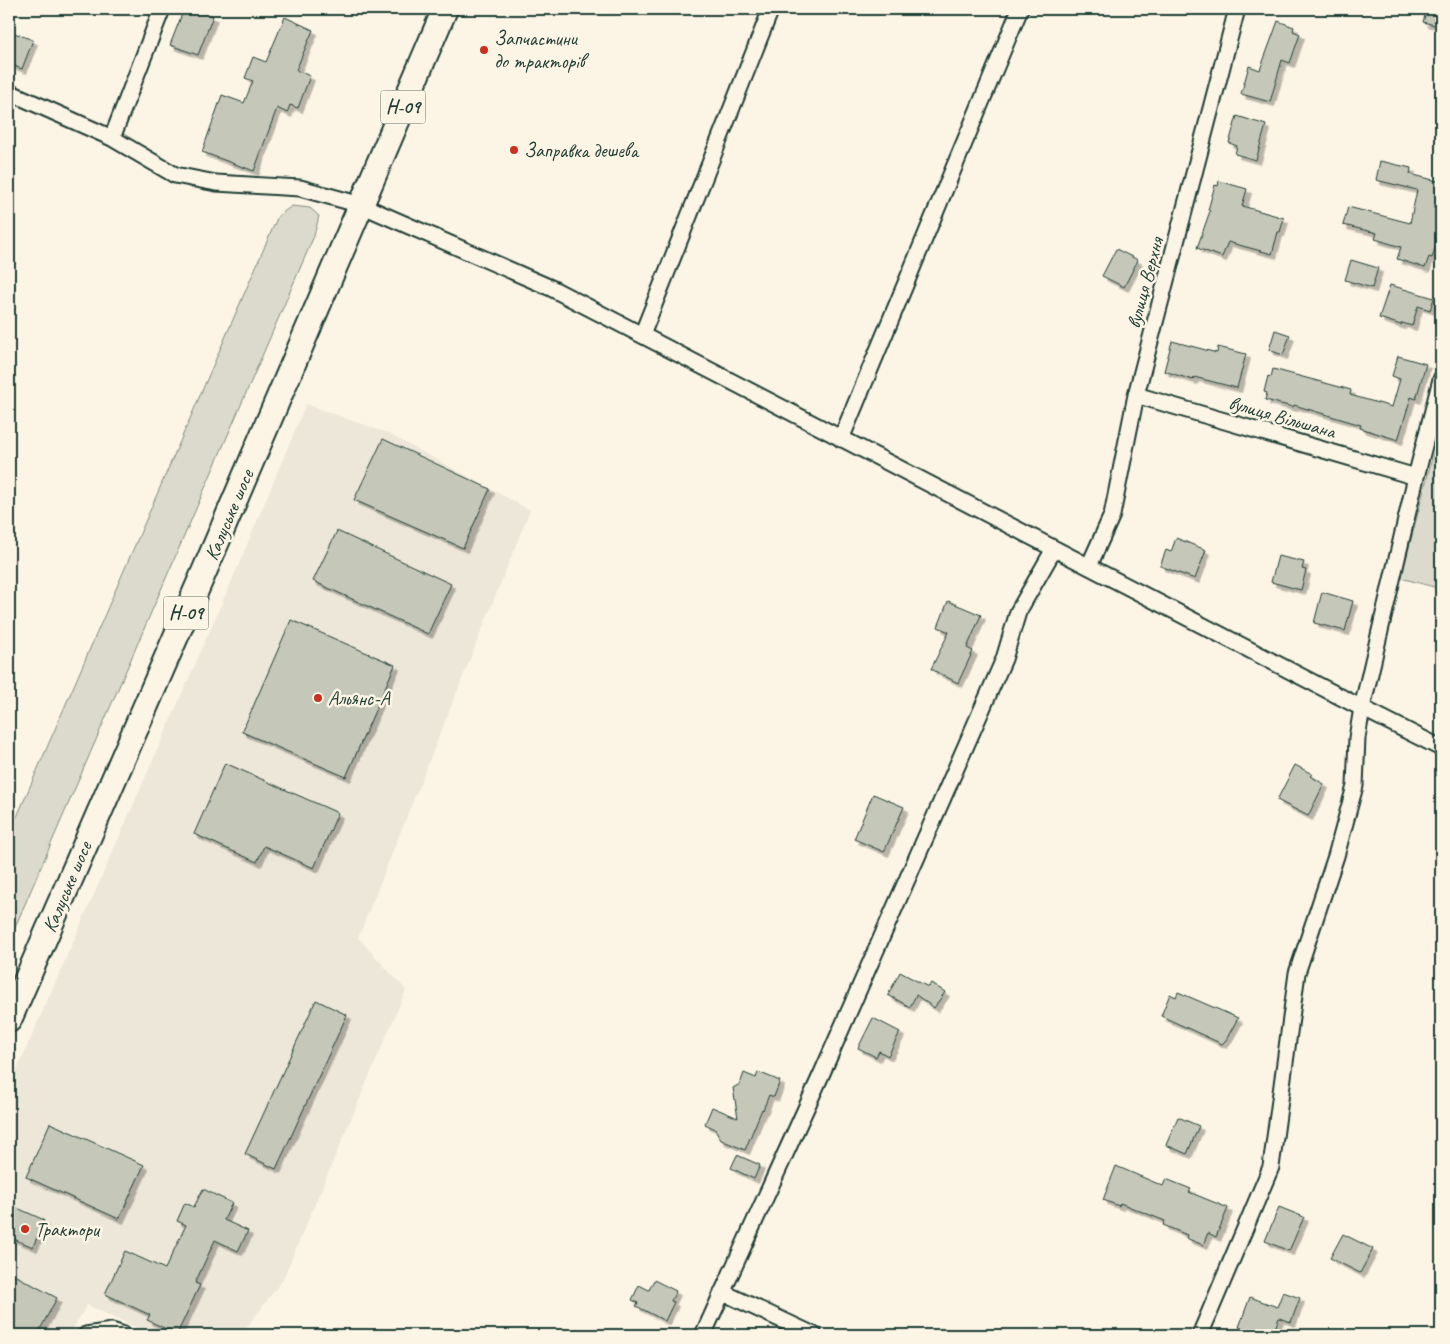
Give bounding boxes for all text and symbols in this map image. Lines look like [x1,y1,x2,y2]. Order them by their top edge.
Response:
place label: Запчастини до тракторів [494,26,590,74]
marker: Запчастини до тракторів [478,44,490,56]
road number: Н-09 [380,90,426,124]
place label: Заправка дешева [524,138,640,163]
marker: Заправка дешева [508,144,520,156]
street label: вулиця Верхня [1121,233,1170,331]
street label: вулиця Вільшана [1226,390,1340,445]
street label: Калуське шосе [199,465,260,564]
road number: Н-09 [164,596,208,630]
place label: Альянс-А [328,686,391,711]
marker: Альянс-А [312,692,324,704]
street label: Калуське шосе [37,837,98,936]
place label: Трактори [35,1217,101,1242]
marker: Трактори [19,1223,31,1235]

